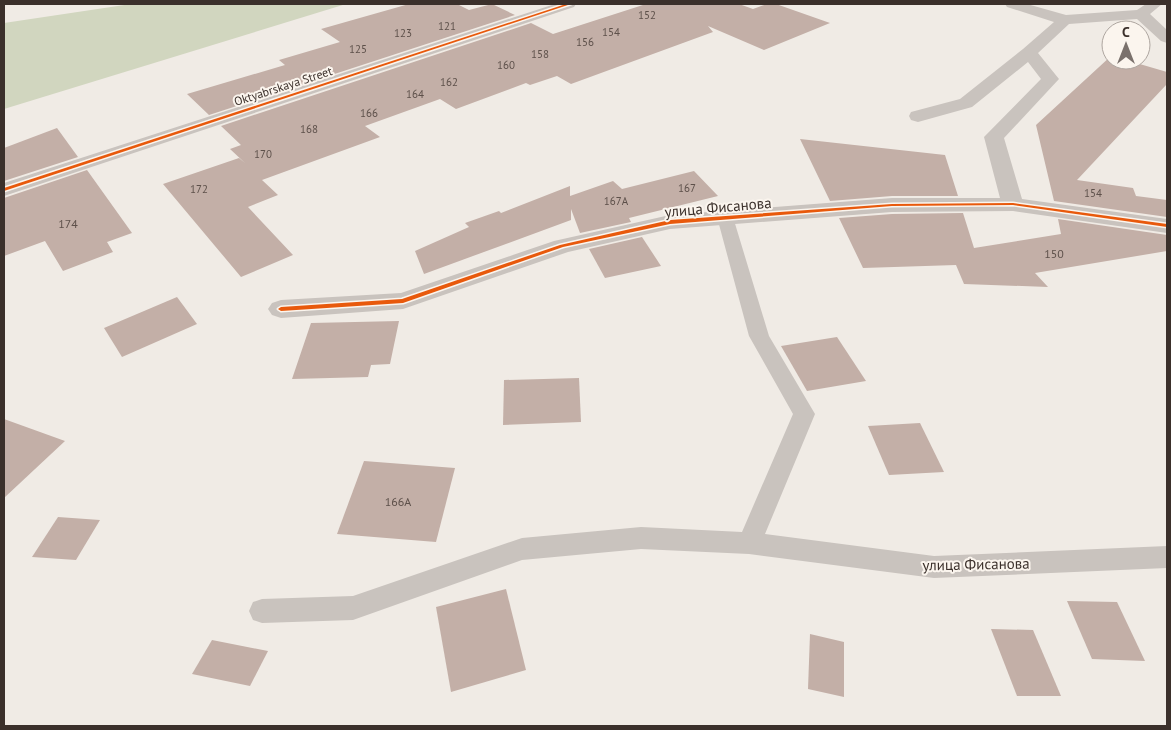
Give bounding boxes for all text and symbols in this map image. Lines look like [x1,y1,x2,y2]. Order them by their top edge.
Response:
house number: 152 [638,8,656,22]
house number: 121 [438,19,456,33]
north arrow [1101,20,1151,70]
text: С [1122,23,1130,41]
house number: 154 [602,25,620,39]
house number: 123 [394,26,412,40]
house number: 156 [576,35,594,49]
house number: 125 [349,42,367,56]
house number: 158 [531,47,549,61]
house number: 160 [497,58,515,72]
street label: Oktyabrskaya Street [232,63,334,109]
house number: 162 [440,75,458,89]
house number: 164 [406,87,424,101]
house number: 166 [360,106,378,120]
house number: 168 [300,122,318,136]
house number: 170 [254,147,272,161]
house number: 167 [678,181,696,195]
house number: 172 [190,182,208,196]
house number: 154 [1084,186,1102,200]
street label: улица Фисанова [664,193,772,221]
house number: 167А [604,194,629,208]
house number: 174 [58,216,78,231]
house number: 150 [1044,246,1064,261]
house number: 166А [385,494,411,509]
street label: улица Фисанова [922,554,1030,574]

